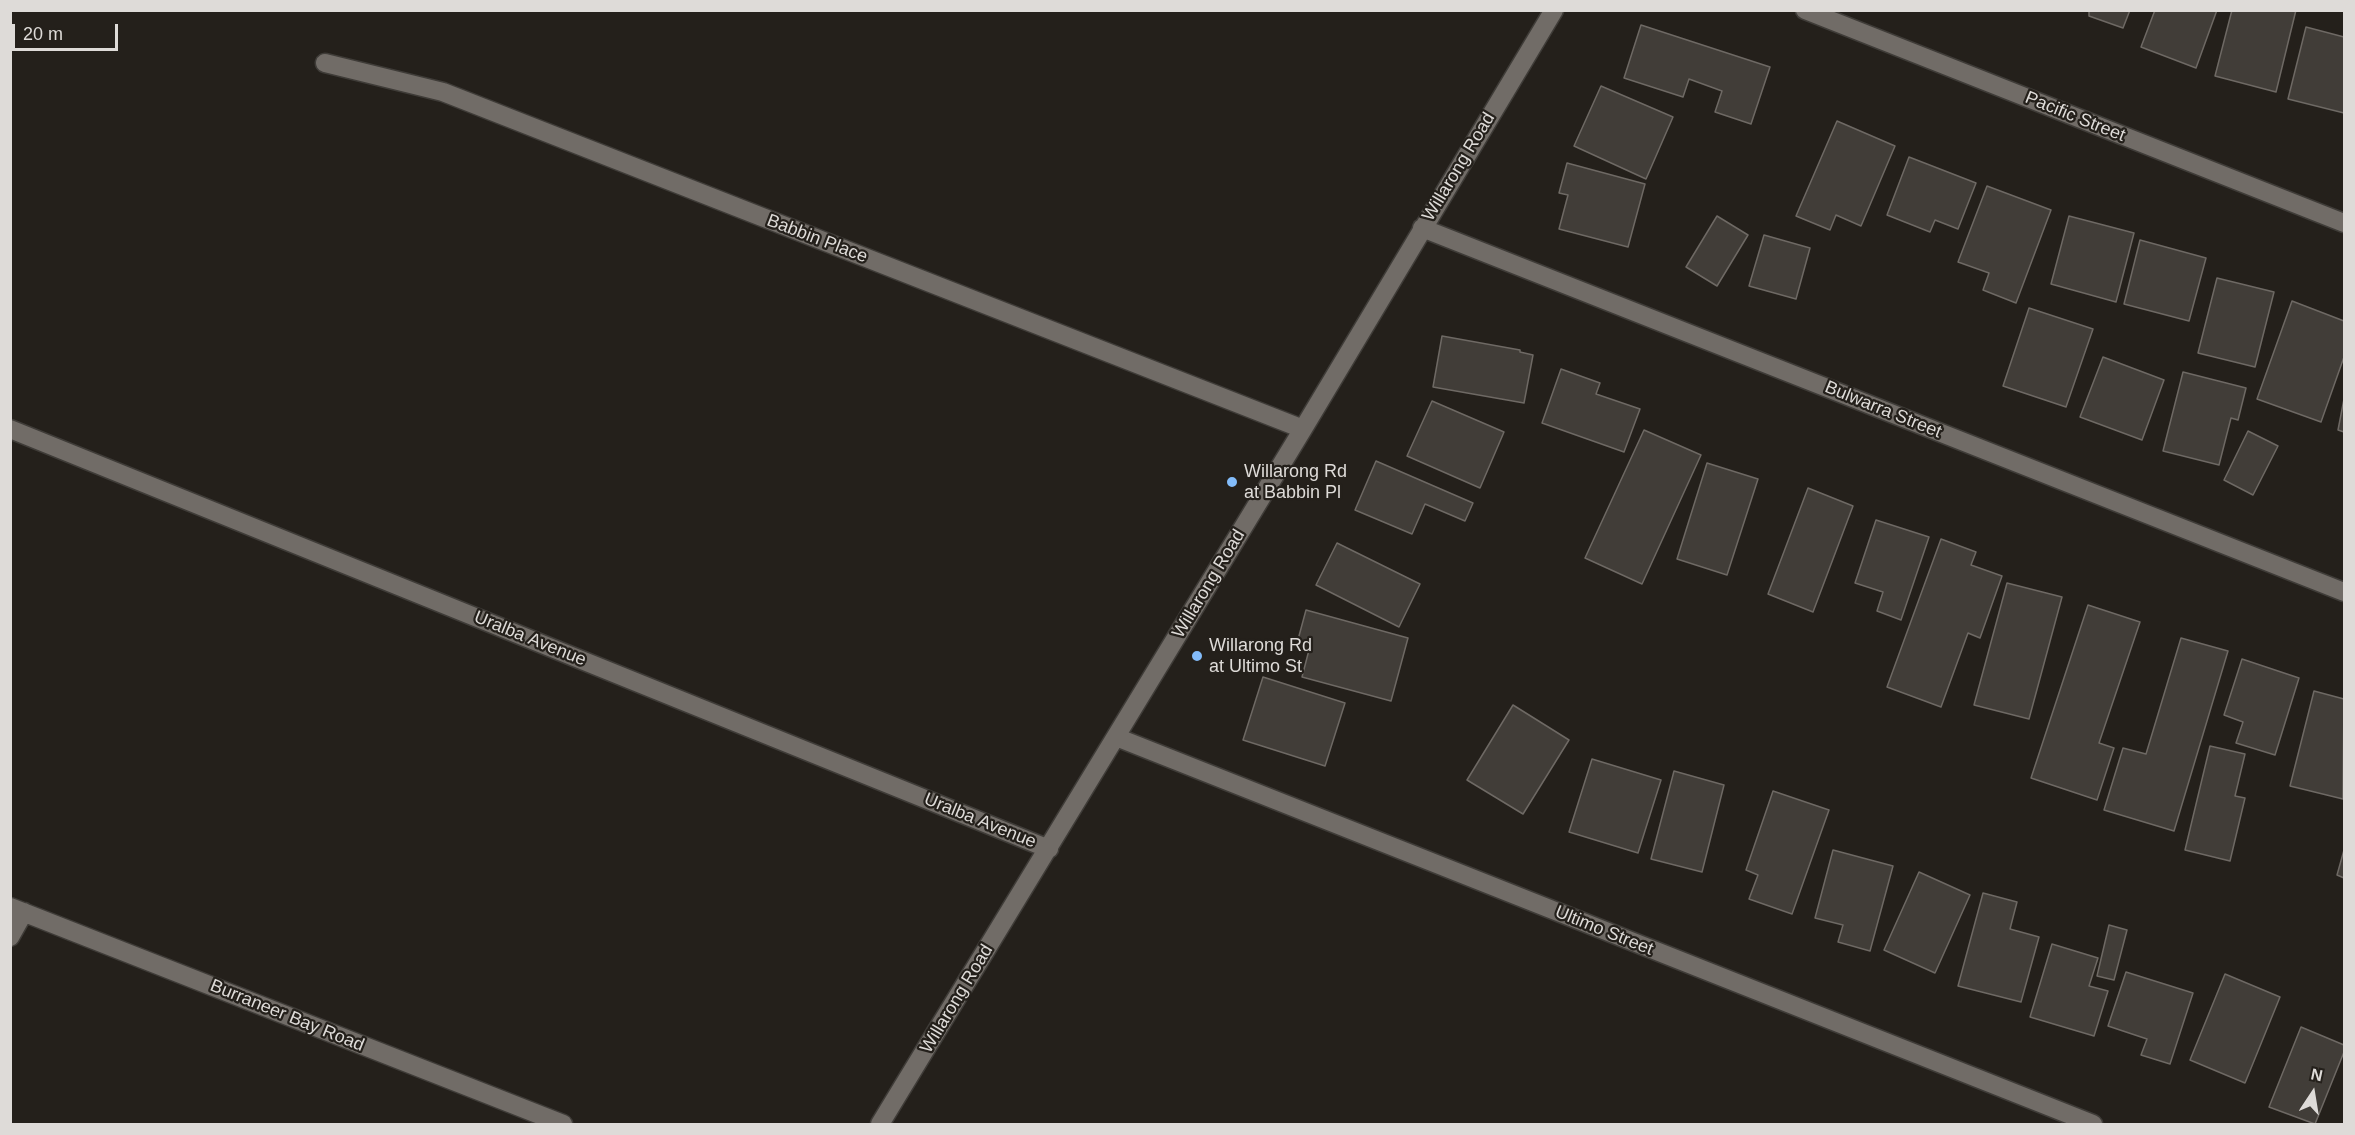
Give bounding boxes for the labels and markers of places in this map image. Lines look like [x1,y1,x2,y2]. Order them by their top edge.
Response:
place label: Willarong Rd at Babbin Pl [1244,461,1347,504]
marker: Willarong Rd at Babbin Pl [1225,475,1239,489]
place label: Willarong Rd at Ultimo St [1209,635,1312,678]
marker: Willarong Rd at Ultimo St [1190,649,1204,663]

